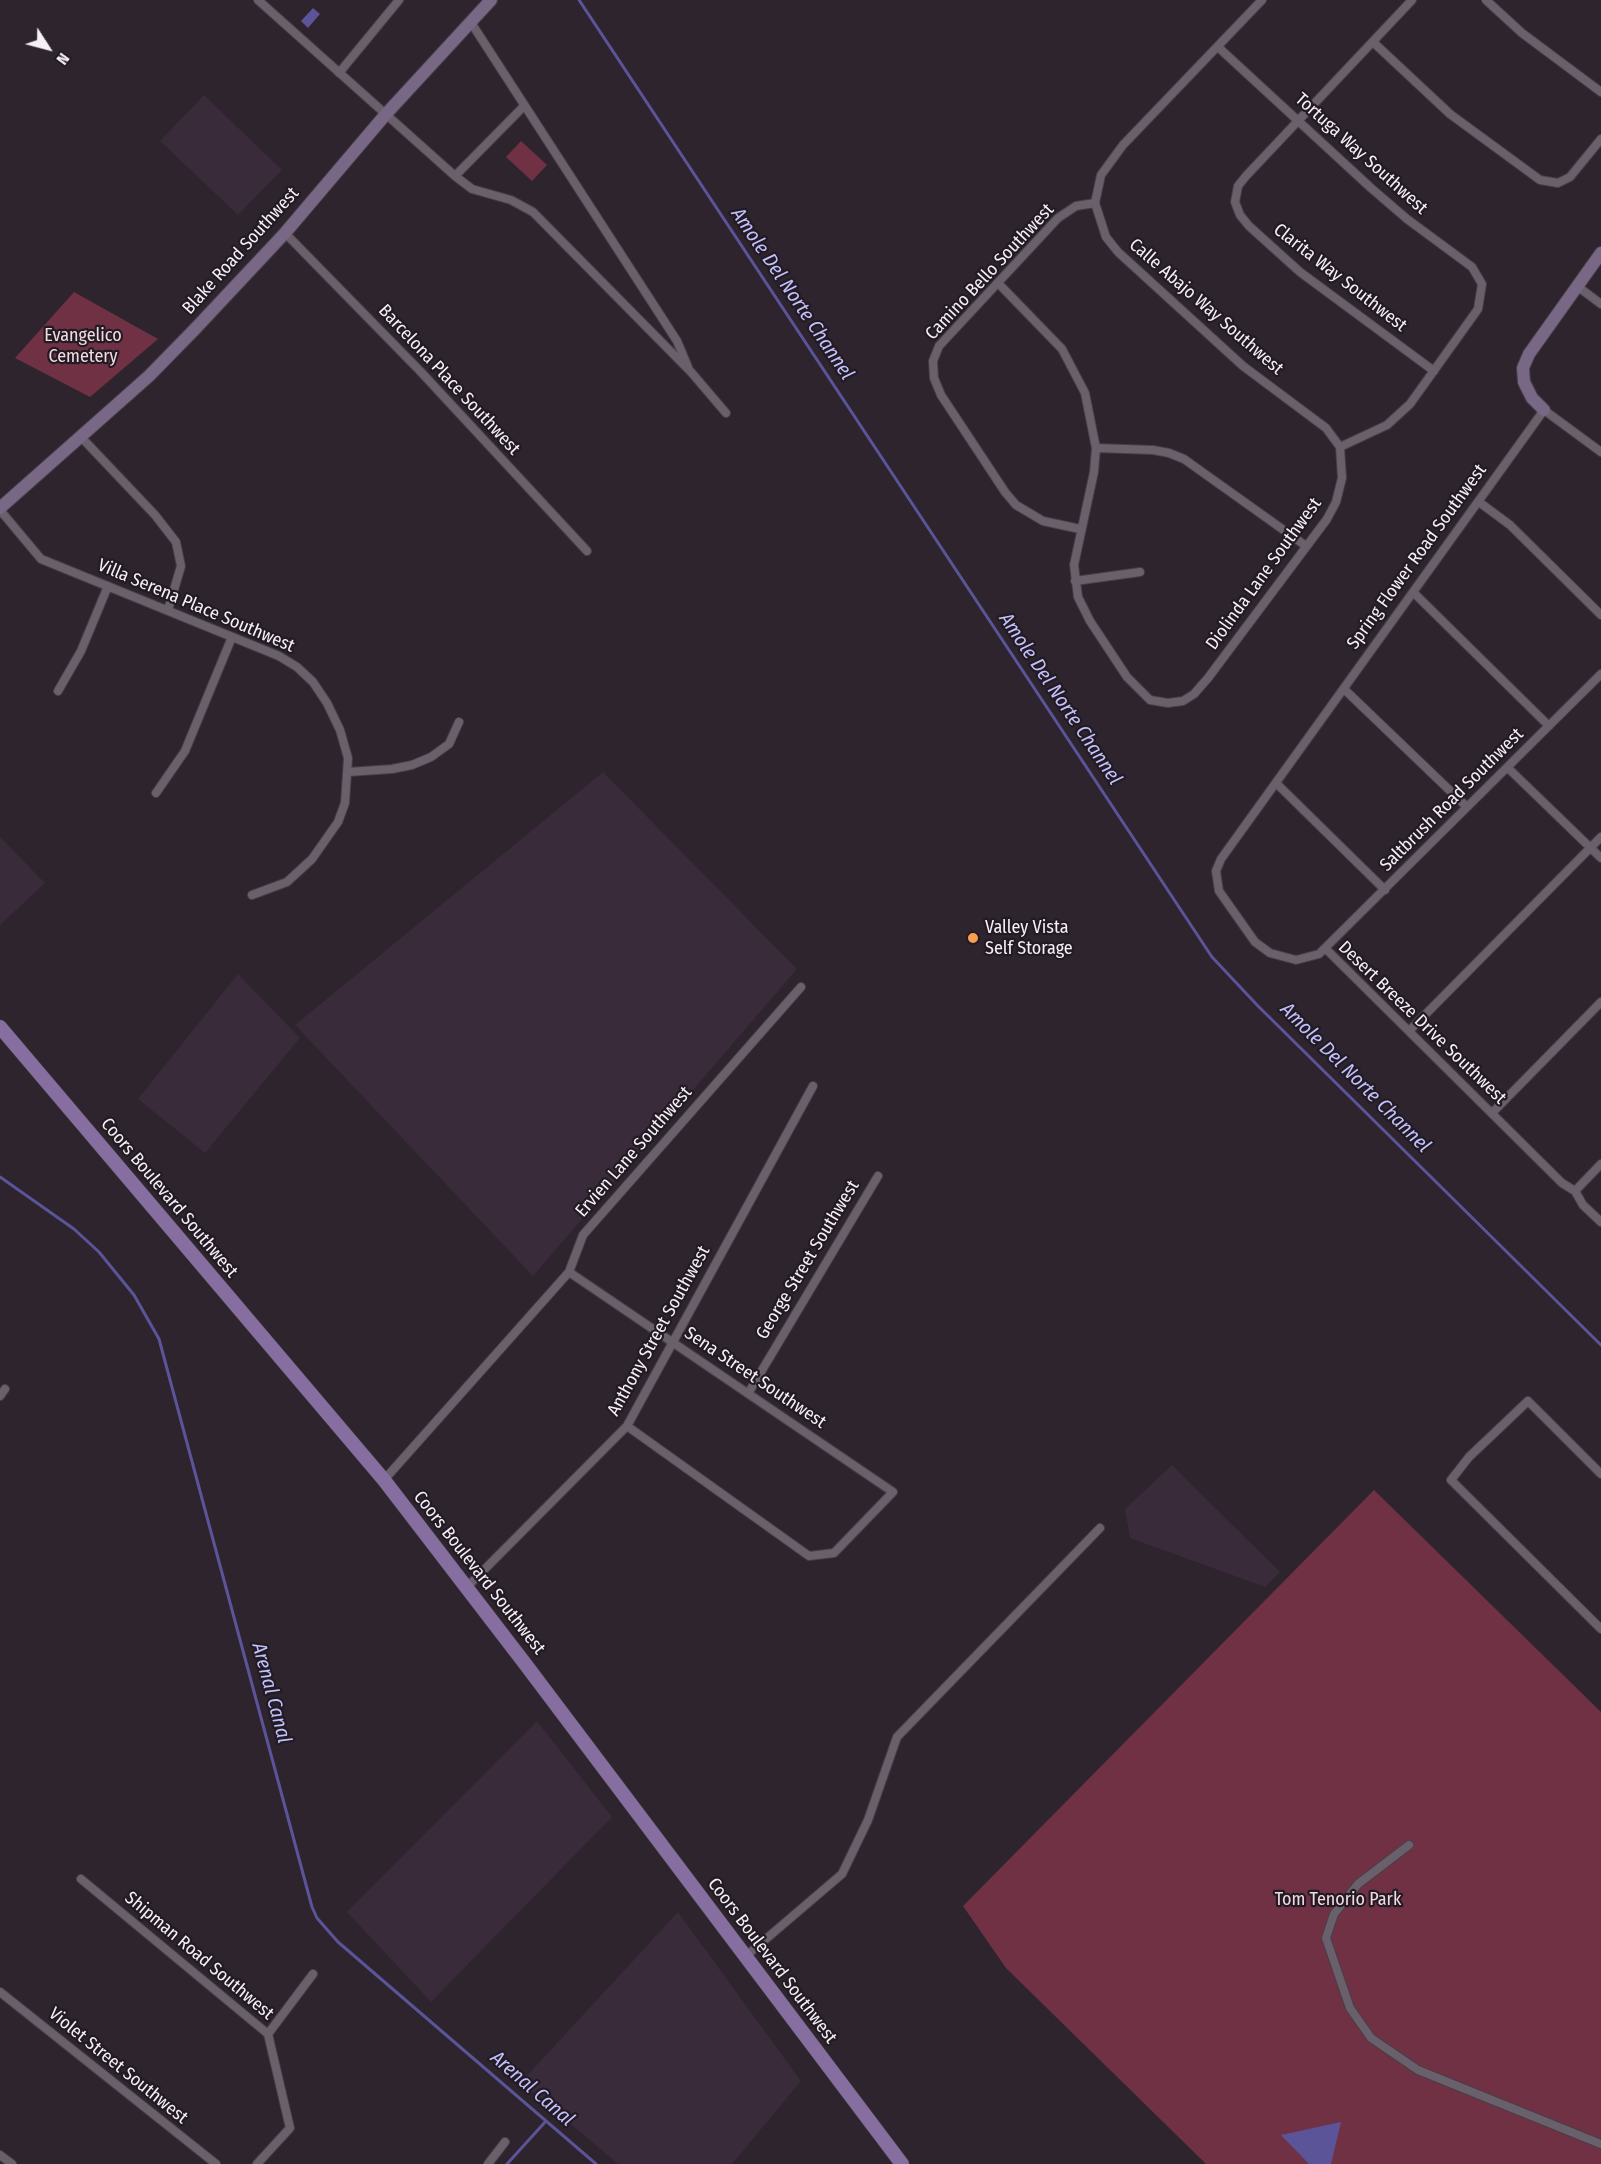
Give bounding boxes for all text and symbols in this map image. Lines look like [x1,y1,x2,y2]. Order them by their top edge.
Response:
north arrow [18,18,78,78]
text: N [52,49,73,68]
street label: Tortuga Way Southwest [1290,89,1432,219]
street label: Blake Road Southwest [178,183,304,319]
street label: Camino Bello Southwest [921,199,1059,345]
water label: Amole Del Norte Channel [725,203,859,385]
street label: Clarita Way Southwest [1269,219,1411,337]
street label: Calle Abajo Way Southwest [1125,234,1287,380]
street label: Barcelona Place Southwest [374,300,524,460]
park label: Evangelico Cemetery [44,325,122,368]
street label: Spring Flower Road Southwest [1343,460,1491,654]
street label: Diolinda Lane Southwest [1202,494,1326,654]
street label: Villa Serena Place Southwest [94,555,298,657]
water label: Amole Del Norte Channel [993,608,1127,790]
street label: Saltbrush Road Southwest [1376,724,1528,876]
place label: Valley Vista Self Storage [985,917,1073,960]
marker: Valley Vista Self Storage [966,931,980,945]
street label: Desert Breeze Drive Southwest [1333,937,1511,1109]
water label: Amole Del Norte Channel [1275,998,1435,1158]
street label: Ervien Lane Southwest [571,1082,697,1222]
street label: Coors Boulevard Southwest [96,1114,242,1282]
street label: George Street Southwest [752,1176,864,1344]
street label: Anthony Street Southwest [603,1242,715,1420]
street label: Sena Street Southwest [680,1323,830,1433]
street label: Coors Boulevard Southwest [408,1487,550,1659]
water label: Arenal Canal [246,1640,296,1746]
street label: Coors Boulevard Southwest [703,1874,841,2048]
street label: Shipman Road Southwest [120,1887,278,2025]
park label: Tom Tenorio Park [1275,1889,1401,1911]
street label: Violet Street Southwest [44,2003,192,2129]
water label: Arenal Canal [485,2046,579,2132]

